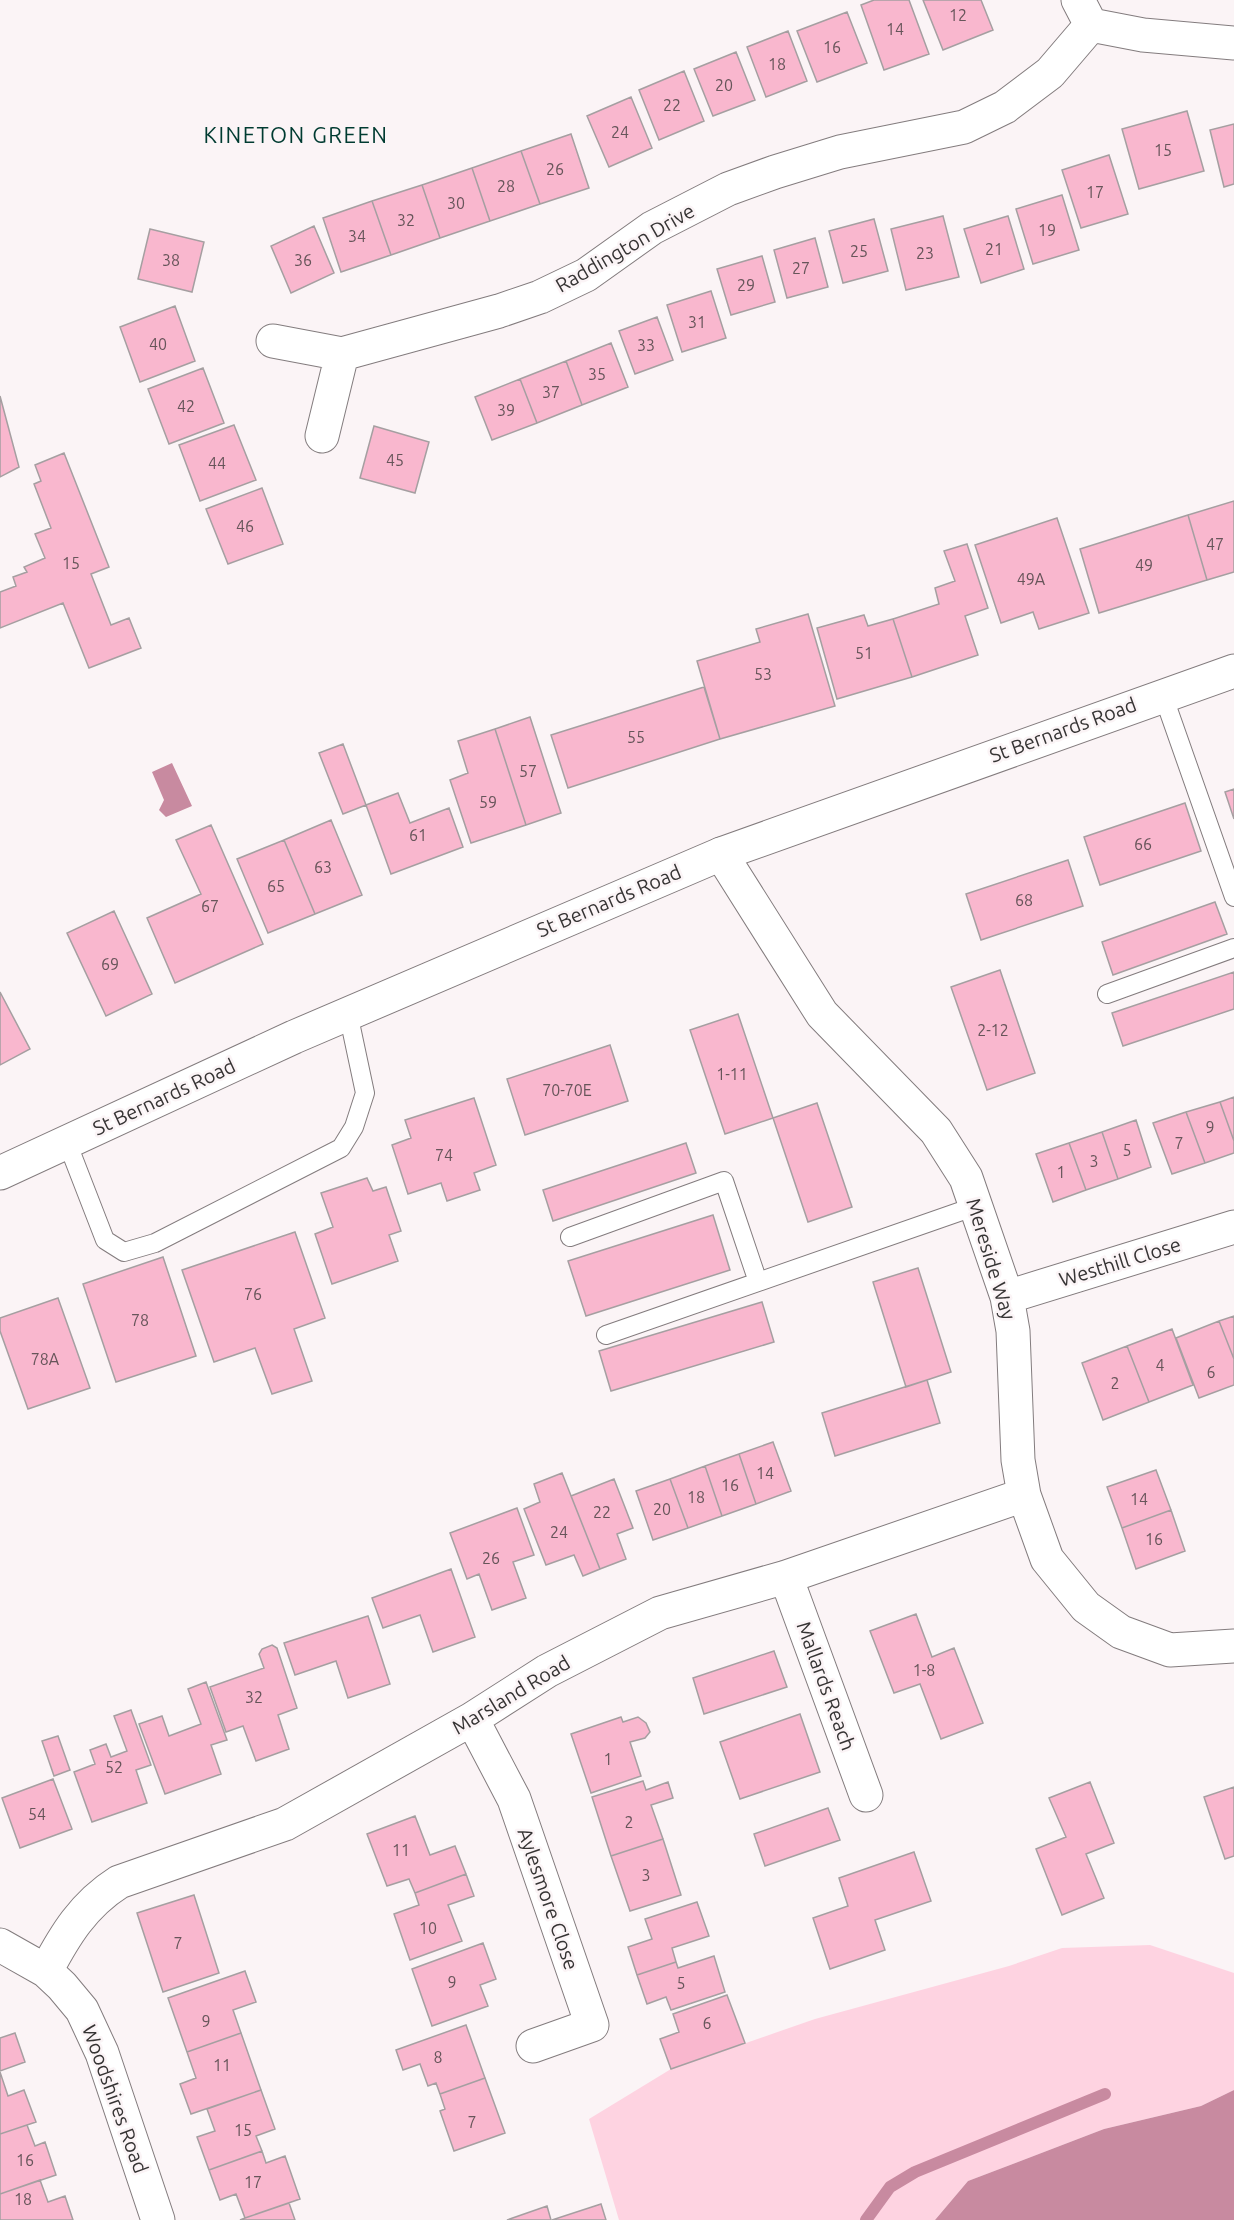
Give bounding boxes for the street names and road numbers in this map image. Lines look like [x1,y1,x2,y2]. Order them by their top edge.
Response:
street label: Raddington Drive [551,198,698,297]
street label: St Bernards Road [986,692,1139,767]
street label: St Bernards Road [533,860,684,941]
street label: St Bernards Road [89,1053,239,1140]
street label: Mereside Way [962,1195,1021,1323]
street label: Westhill Close [1056,1232,1183,1291]
street label: Mallards Reach [792,1618,860,1753]
street label: Marsland Road [448,1650,574,1739]
street label: Aylesmore Close [513,1825,584,1973]
street label: Woodshires Road [78,2021,153,2176]

